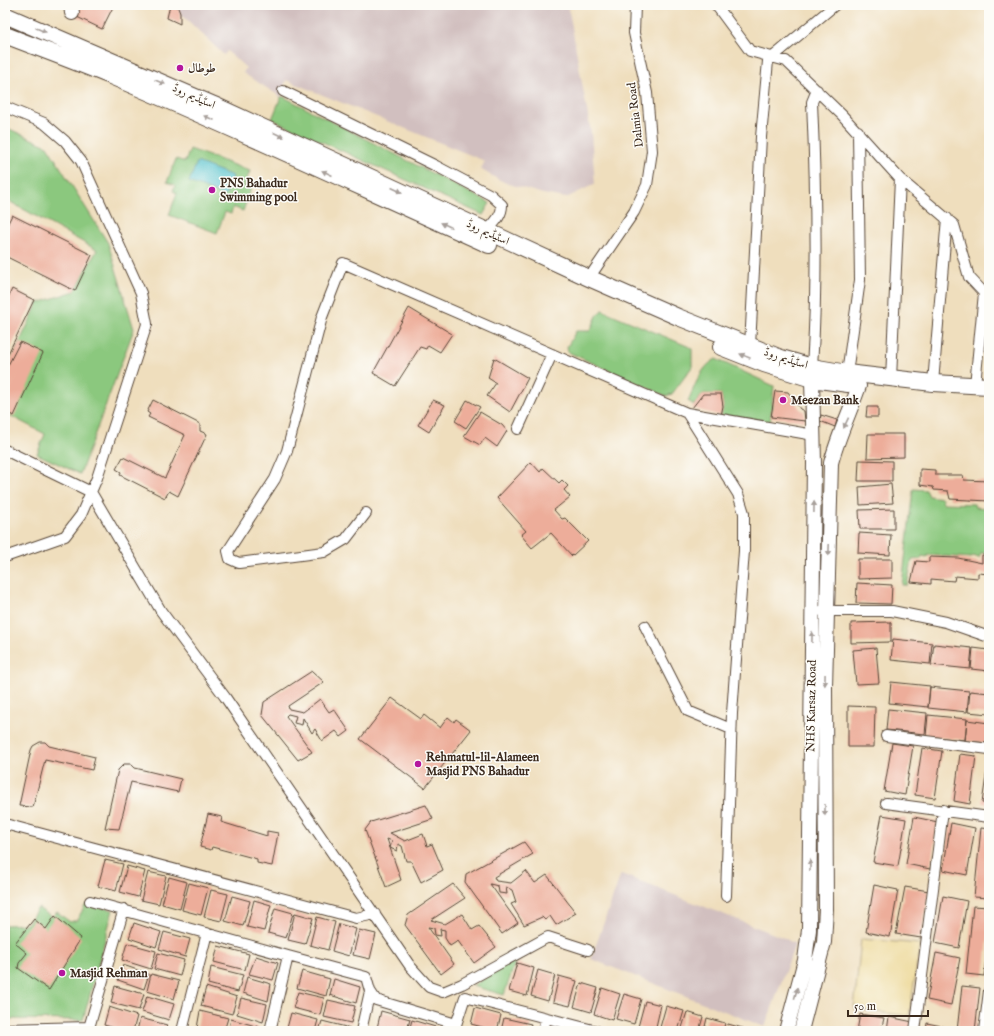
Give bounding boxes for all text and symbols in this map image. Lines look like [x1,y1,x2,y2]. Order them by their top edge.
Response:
one-way arrow [35,28,47,34]
place label: طوطال [188,61,216,76]
marker: طوطال [175,63,185,73]
one-way arrow [155,79,166,85]
street label: اسٹیڈیم روڈ [169,80,218,115]
street label: Dalmia Road [624,81,647,148]
one-way arrow [204,115,215,121]
one-way arrow [273,132,284,138]
one-way arrow [322,170,333,176]
place label: PNS Bahadur Swimming pool [220,176,298,206]
marker: PNS Bahadur Swimming pool [207,185,217,195]
one-way arrow [391,187,402,193]
street label: اسٹیڈیم روڈ [463,216,512,252]
one-way arrow [440,222,452,228]
street label: اسٹیڈیم روڈ [761,344,810,376]
one-way arrow [738,353,750,359]
place label: Meezan Bank [791,393,859,408]
marker: Meezan Bank [778,395,788,405]
one-way arrow [843,417,849,429]
one-way arrow [810,501,817,513]
one-way arrow [826,544,832,557]
one-way arrow [809,630,815,643]
street label: NHS Karsaz Road [803,659,820,752]
one-way arrow [822,674,829,686]
place label: Rehmatul-lil-Alameen Masjid PNS Bahadur [426,750,540,780]
marker: Rehmatul-lil-Alameen Masjid PNS Bahadur [413,759,423,769]
one-way arrow [822,804,828,817]
one-way arrow [807,858,813,871]
place label: Masjid Rehman [70,966,148,982]
marker: Masjid Rehman [57,968,67,978]
one-way arrow [793,987,799,999]
scale bar [848,992,928,1018]
text: 50 m [854,999,876,1014]

